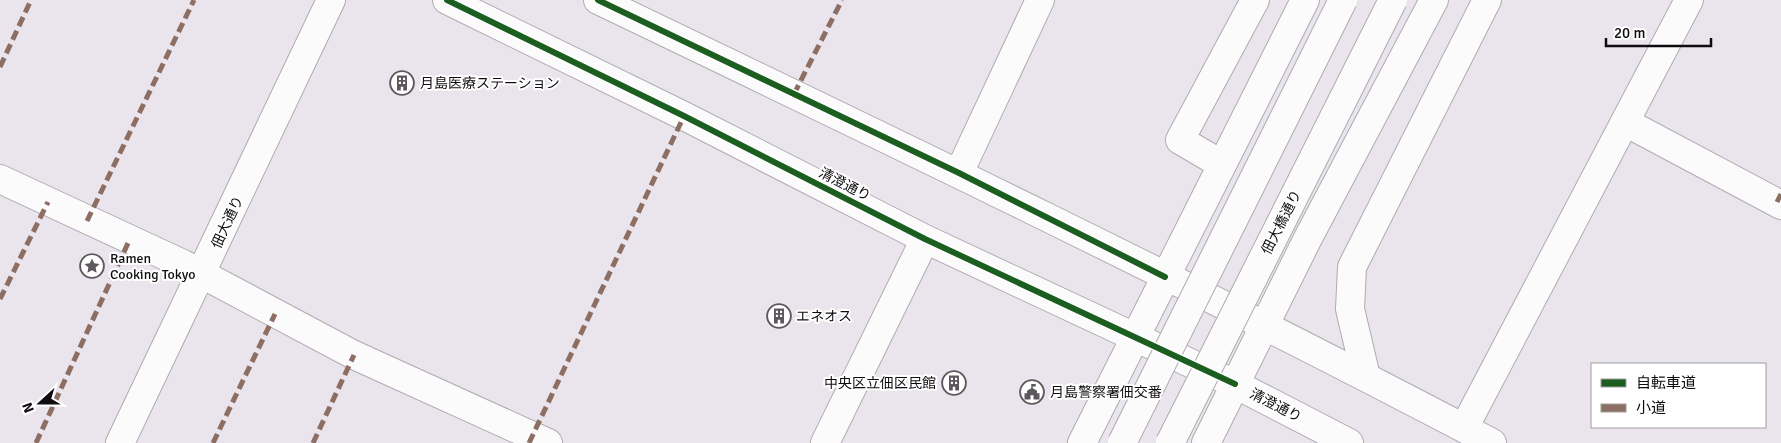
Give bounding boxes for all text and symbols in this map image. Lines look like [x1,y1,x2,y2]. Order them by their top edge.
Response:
scale bar [1606,15,1711,47]
text: 20 m [1614,24,1645,42]
building icon: 月島医療ステーション [389,70,415,96]
place label: 月島医療ステーション [420,75,560,92]
street label: 清澄通り [816,164,874,205]
street label: 佃大橋通り [1258,187,1305,257]
street label: 佃大通り [208,193,247,251]
place label: Ramen Cooking Tokyo [110,250,195,283]
place icon: Ramen Cooking Tokyo [79,253,105,279]
building icon: エネオス [766,303,792,329]
place label: エネオス [796,308,852,325]
legend [1591,363,1766,428]
building icon: 中央区立佃区民館 [941,370,967,396]
text: 自転車道 [1636,374,1696,392]
place label: 中央区立佃区民館 [824,375,936,392]
north arrow [15,378,65,428]
public building icon: 月島警察署佃交番 [1019,379,1045,405]
place label: 月島警察署佃交番 [1050,384,1162,401]
street label: 清澄通り [1247,385,1305,426]
text: 小道 [1636,399,1666,417]
text: N [19,400,38,415]

